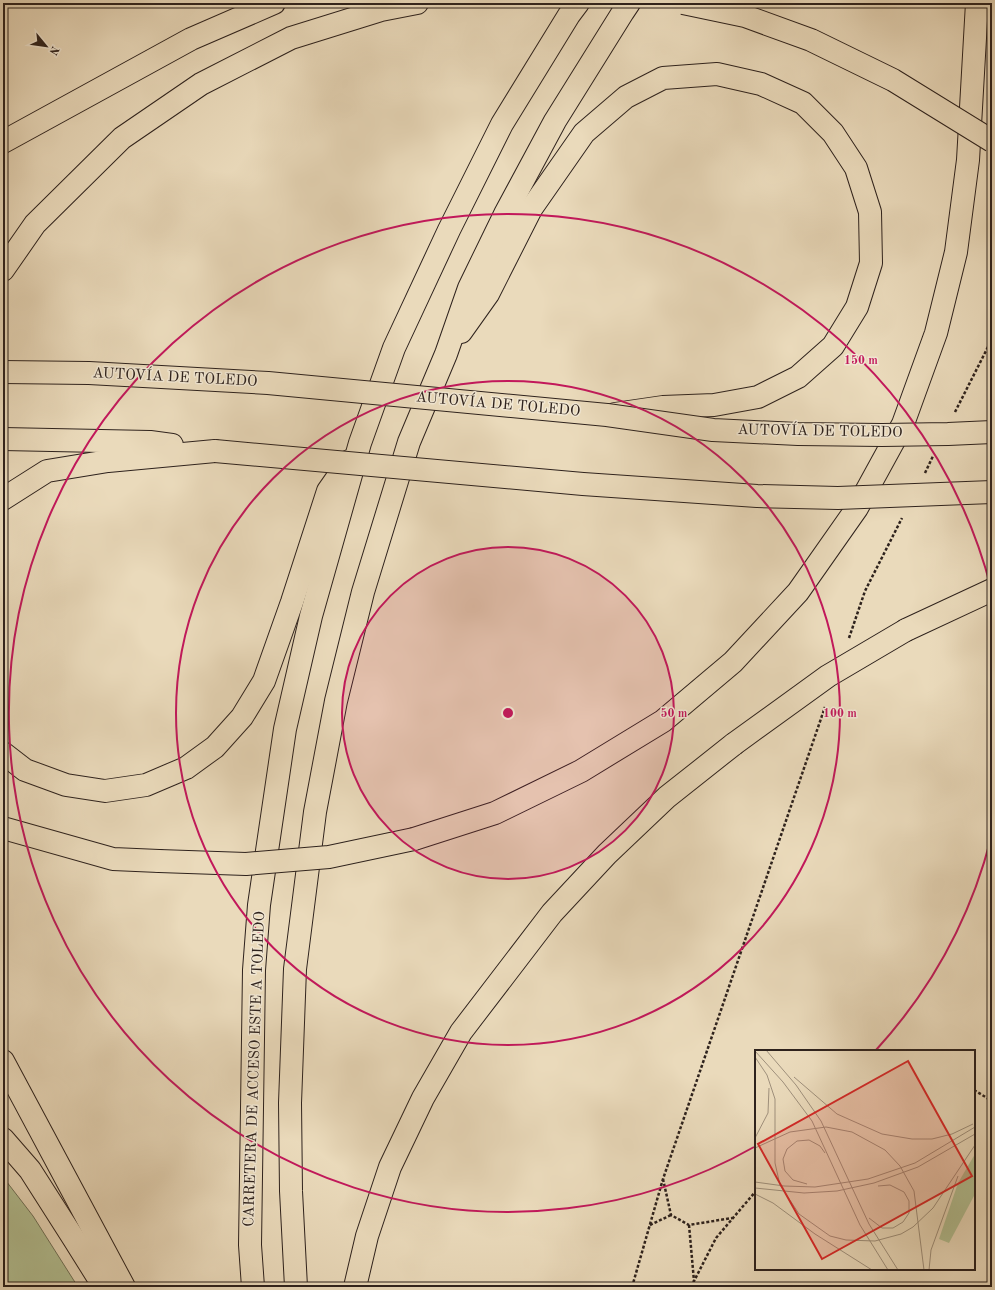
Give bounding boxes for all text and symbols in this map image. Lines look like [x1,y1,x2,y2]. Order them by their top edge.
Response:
north arrow [26,26,66,66]
text: N [46,44,60,57]
text: 150 m [844,354,878,367]
street label: AUTOVÍA DE TOLEDO [92,363,258,390]
street label: AUTOVÍA DE TOLEDO [415,387,581,420]
street label: AUTOVÍA DE TOLEDO [737,420,903,441]
centre of rings [501,706,515,720]
text: 50 m [661,707,688,720]
text: 100 m [823,708,857,720]
street label: CARRETERA DE ACCESO ESTE A TOLEDO [242,911,268,1227]
inset map [755,1050,975,1270]

